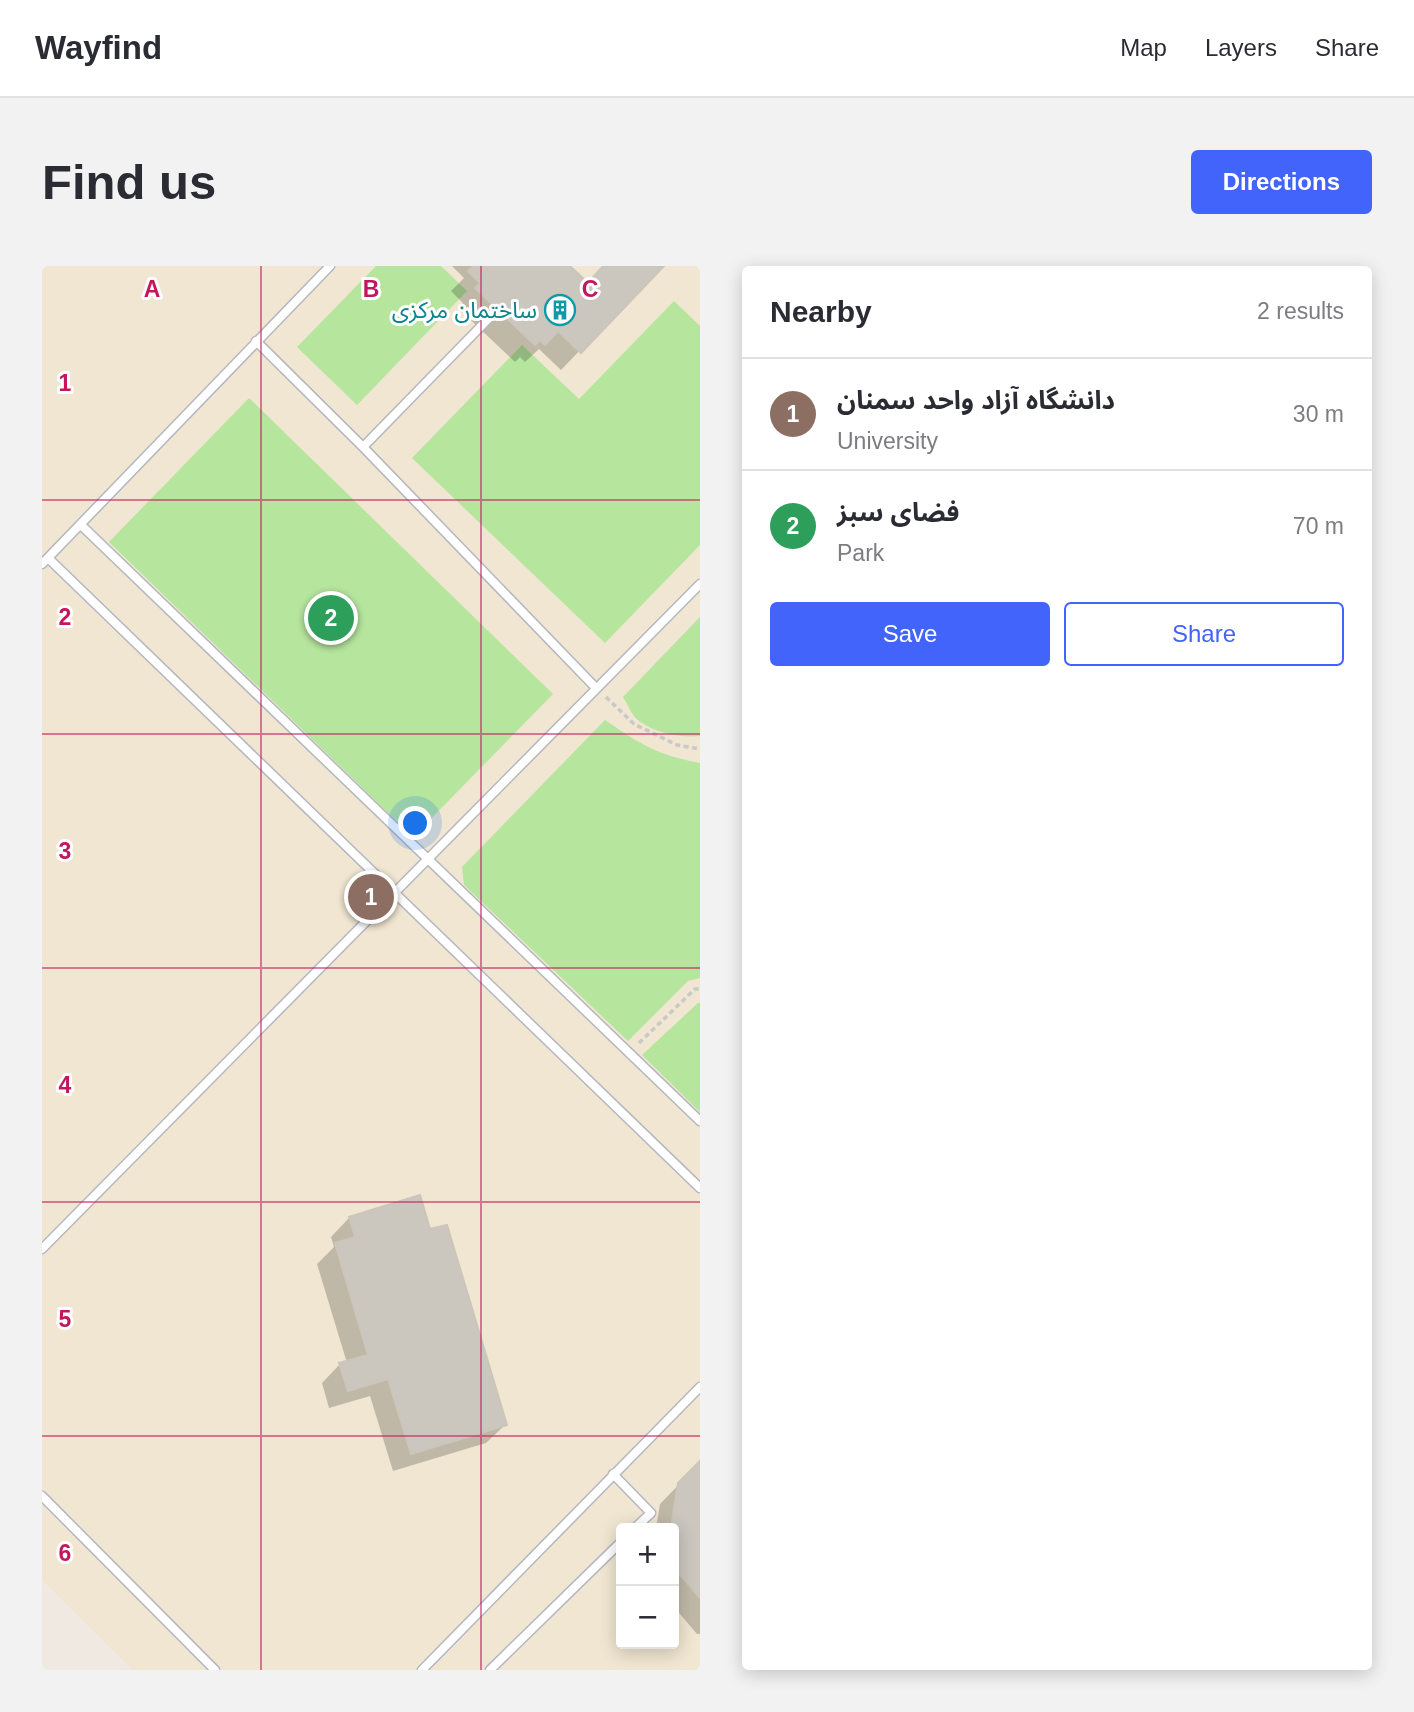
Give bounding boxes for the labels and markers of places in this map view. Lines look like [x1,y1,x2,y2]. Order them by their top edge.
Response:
building icon: ساختمان مرکزی [543,293,577,327]
place label: ساختمان مرکزی [392,297,537,324]
pin: 2 [308,592,354,644]
pin: 1 [348,871,394,923]

